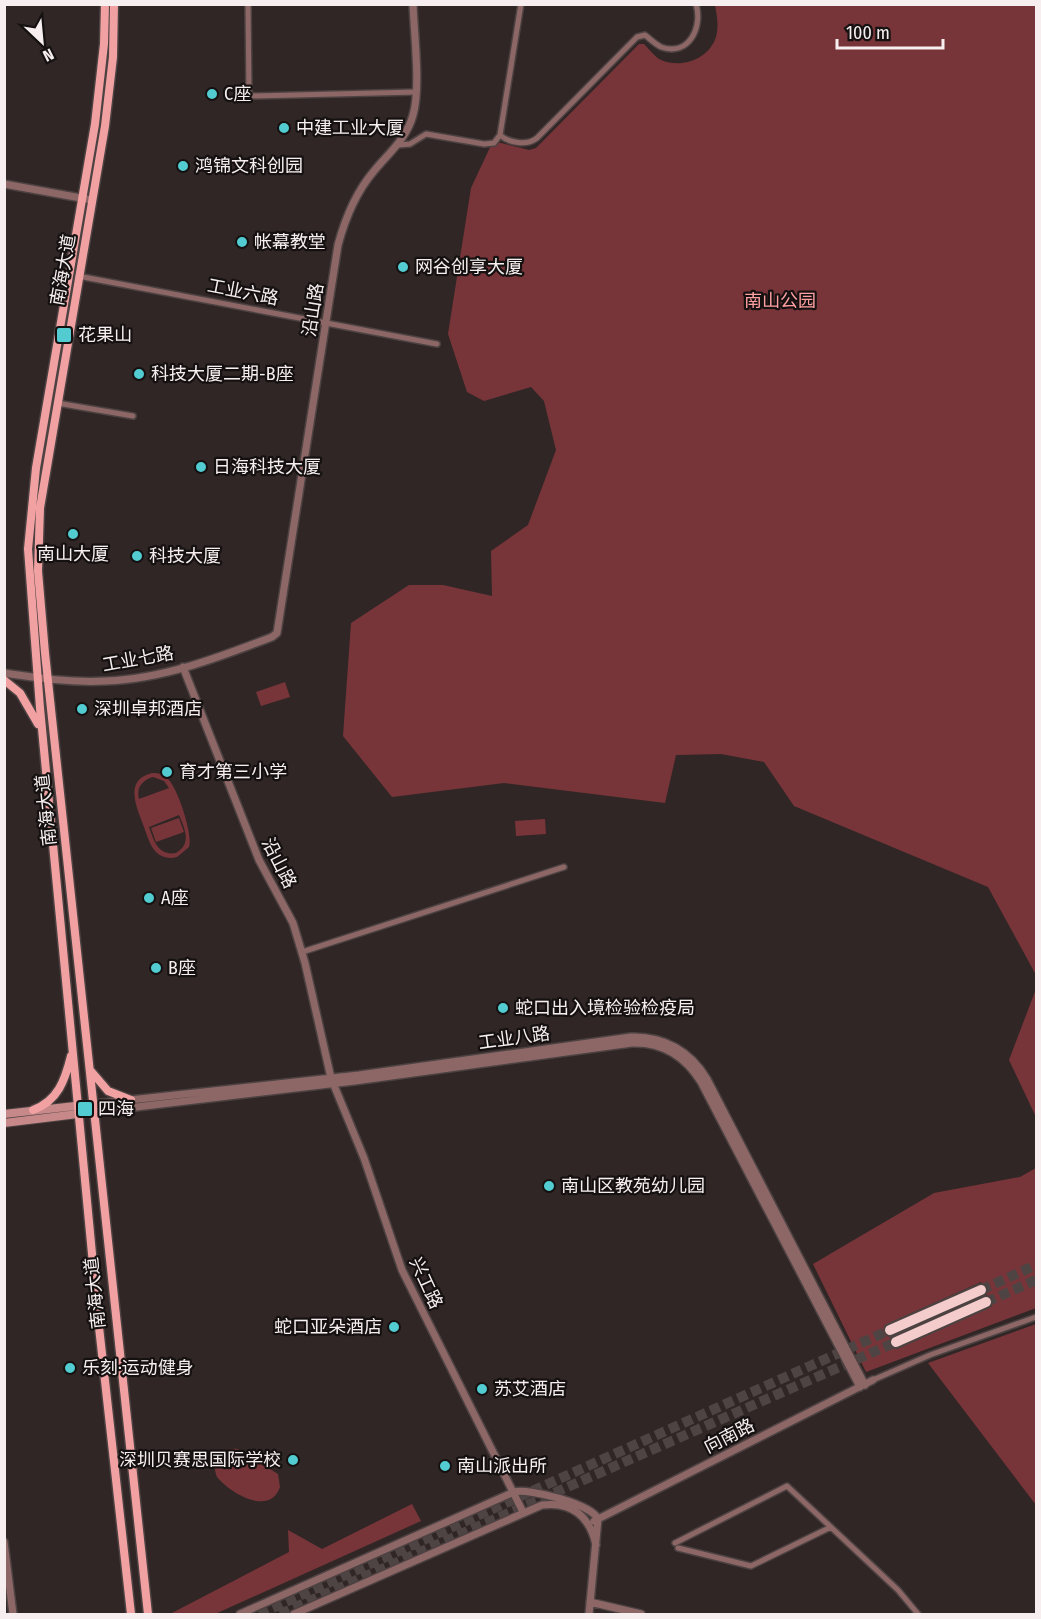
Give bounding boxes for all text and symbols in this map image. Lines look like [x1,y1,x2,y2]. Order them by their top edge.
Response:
north arrow [12,12,72,72]
scale bar [837,12,944,50]
text: 100 m [846,22,890,44]
text: N [40,44,57,66]
place label: C座 [224,83,251,105]
marker: C座 [205,87,219,101]
place label: 中建工业大厦 [296,117,404,139]
marker: 中建工业大厦 [277,121,291,135]
place label: 鸿锦文科创园 [195,155,303,177]
marker: 鸿锦文科创园 [176,159,190,173]
place label: 帐幕教堂 [254,231,326,253]
street label: 南海大道 [46,233,80,307]
marker: 帐幕教堂 [235,235,249,249]
place label: 网谷创享大厦 [415,256,523,278]
marker: 网谷创享大厦 [396,260,410,274]
street label: 工业六路 [206,274,280,310]
street label: 沿山路 [298,282,328,338]
park label: 南山公园 [744,290,816,312]
place label: 花果山 [78,324,132,346]
marker: 花果山 [55,326,73,344]
place label: 科技大厦二期-B座 [151,363,294,385]
marker: 科技大厦二期-B座 [132,367,146,381]
place label: 日海科技大厦 [213,456,321,478]
marker: 日海科技大厦 [194,460,208,474]
marker: 南山大厦 [66,527,80,541]
place label: 南山大厦 [37,543,109,565]
place label: 科技大厦 [149,545,221,567]
marker: 科技大厦 [130,549,144,563]
street label: 工业七路 [101,642,175,676]
place label: 深圳卓邦酒店 [94,698,202,720]
marker: 深圳卓邦酒店 [75,702,89,716]
place label: 育才第三小学 [179,761,287,783]
marker: 育才第三小学 [160,765,174,779]
street label: 南海大道 [31,773,61,847]
street label: 沿山路 [257,834,301,892]
place label: A座 [161,887,188,909]
marker: A座 [142,891,156,905]
place label: B座 [168,957,196,979]
marker: B座 [149,961,163,975]
place label: 蛇口出入境检验检疫局 [515,997,695,1019]
marker: 蛇口出入境检验检疫局 [496,1001,510,1015]
street label: 工业八路 [477,1022,551,1054]
place label: 四海 [98,1098,134,1120]
marker: 四海 [76,1100,94,1118]
place label: 南山区教苑幼儿园 [561,1175,705,1197]
marker: 南山区教苑幼儿园 [542,1179,556,1193]
street label: 兴工路 [405,1254,447,1312]
street label: 南海大道 [80,1256,110,1330]
place label: 蛇口亚朵酒店 [274,1316,382,1338]
marker: 蛇口亚朵酒店 [387,1320,401,1334]
place label: 乐刻·运动健身 [82,1357,194,1379]
marker: 乐刻·运动健身 [63,1361,77,1375]
place label: 苏艾酒店 [494,1378,566,1400]
marker: 苏艾酒店 [475,1382,489,1396]
street label: 向南路 [700,1414,758,1458]
place label: 深圳贝赛思国际学校 [119,1449,281,1471]
marker: 深圳贝赛思国际学校 [286,1453,300,1467]
place label: 南山派出所 [457,1455,547,1477]
marker: 南山派出所 [438,1459,452,1473]

